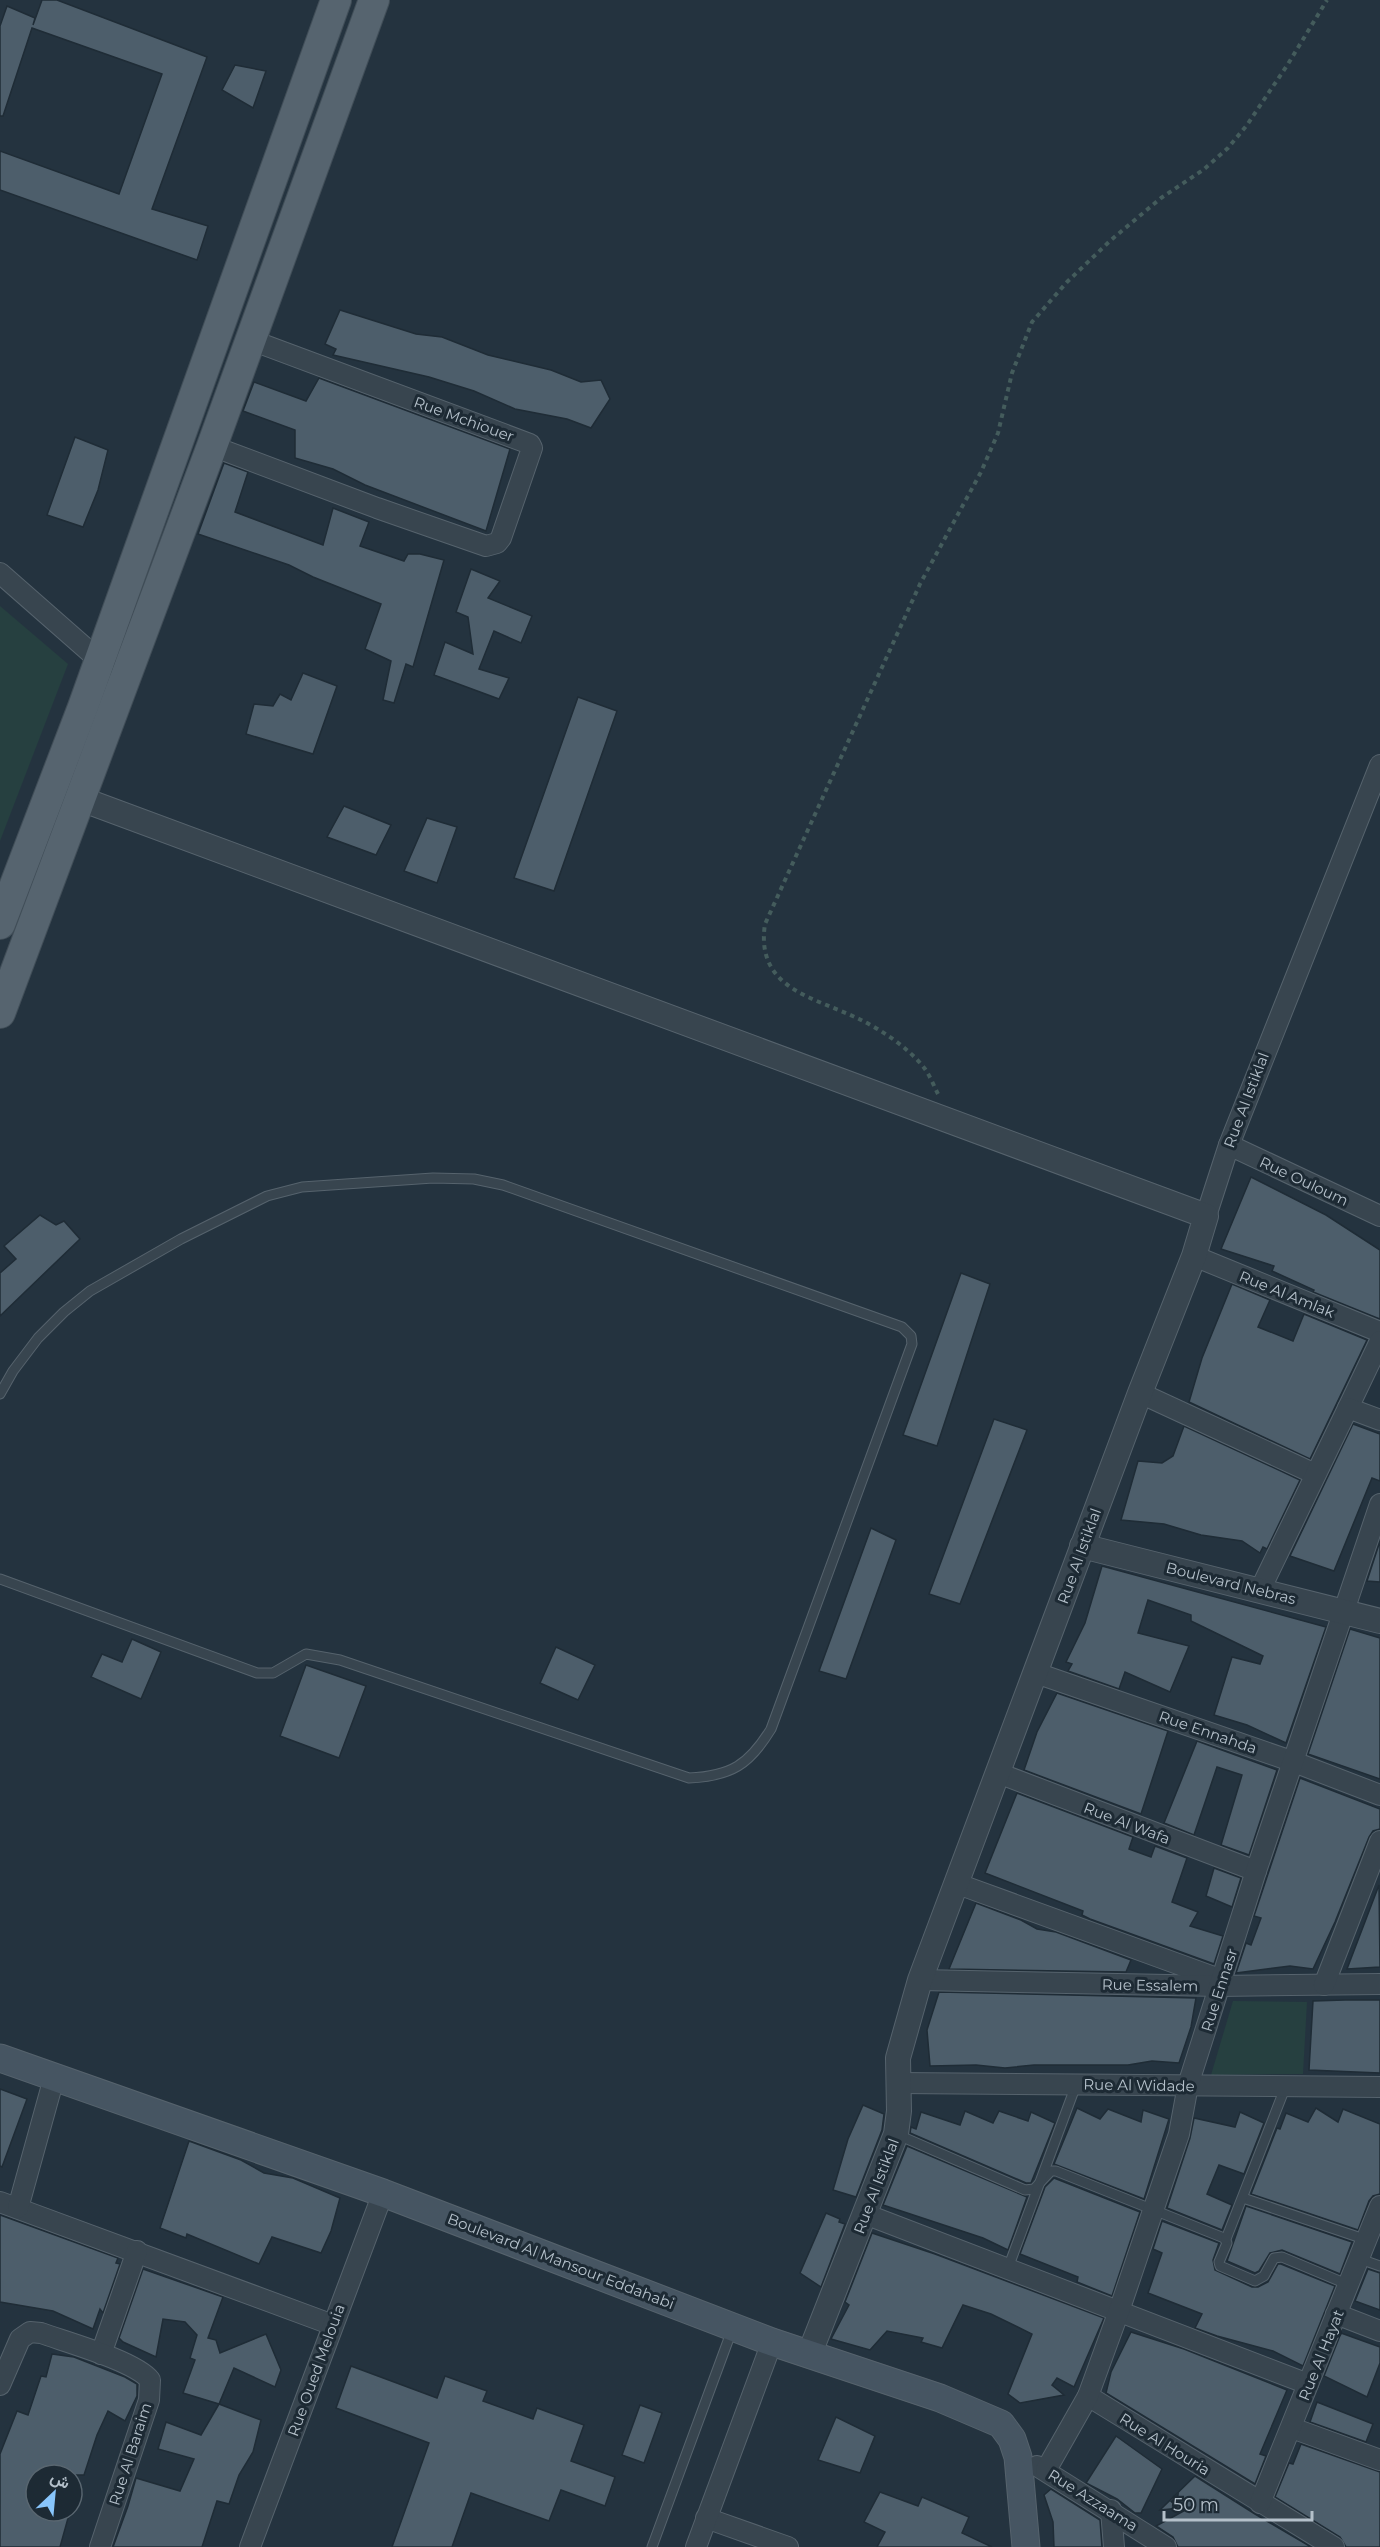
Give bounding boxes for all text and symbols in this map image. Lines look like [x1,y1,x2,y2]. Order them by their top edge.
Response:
street label: Rue Mchiouer [411,392,517,446]
street label: Rue Al Istiklal [1219,1050,1273,1150]
street label: Rue Ouloum [1256,1152,1352,1210]
street label: Rue Al Amlak [1237,1266,1337,1322]
street label: Rue Al Istiklal [1053,1506,1105,1606]
street label: Boulevard Nebras [1164,1558,1298,1608]
street label: Rue Ennahda [1157,1706,1259,1758]
street label: Rue Al Wafa [1081,1798,1173,1848]
street label: Rue Ennasr [1197,1946,1241,2034]
street label: Rue Essalem [1102,1975,1198,1995]
street label: Rue Al Widade [1083,2075,1195,2095]
street label: Rue Al Istiklal [849,2136,903,2236]
street label: Boulevard Al Mansour Eddahabi [445,2209,677,2313]
street label: Rue Oued Melouia [283,2301,349,2439]
street label: Rue Al Hayat [1294,2307,1348,2403]
street label: Rue Al Baraim [104,2400,156,2508]
street label: Rue Al Houria [1116,2409,1214,2479]
north arrow [24,2463,84,2523]
street label: Rue Azzaama [1045,2465,1141,2535]
text: ش [48,2467,73,2493]
scale bar [1164,2484,1312,2522]
text: 50 m [1173,2494,1219,2516]

